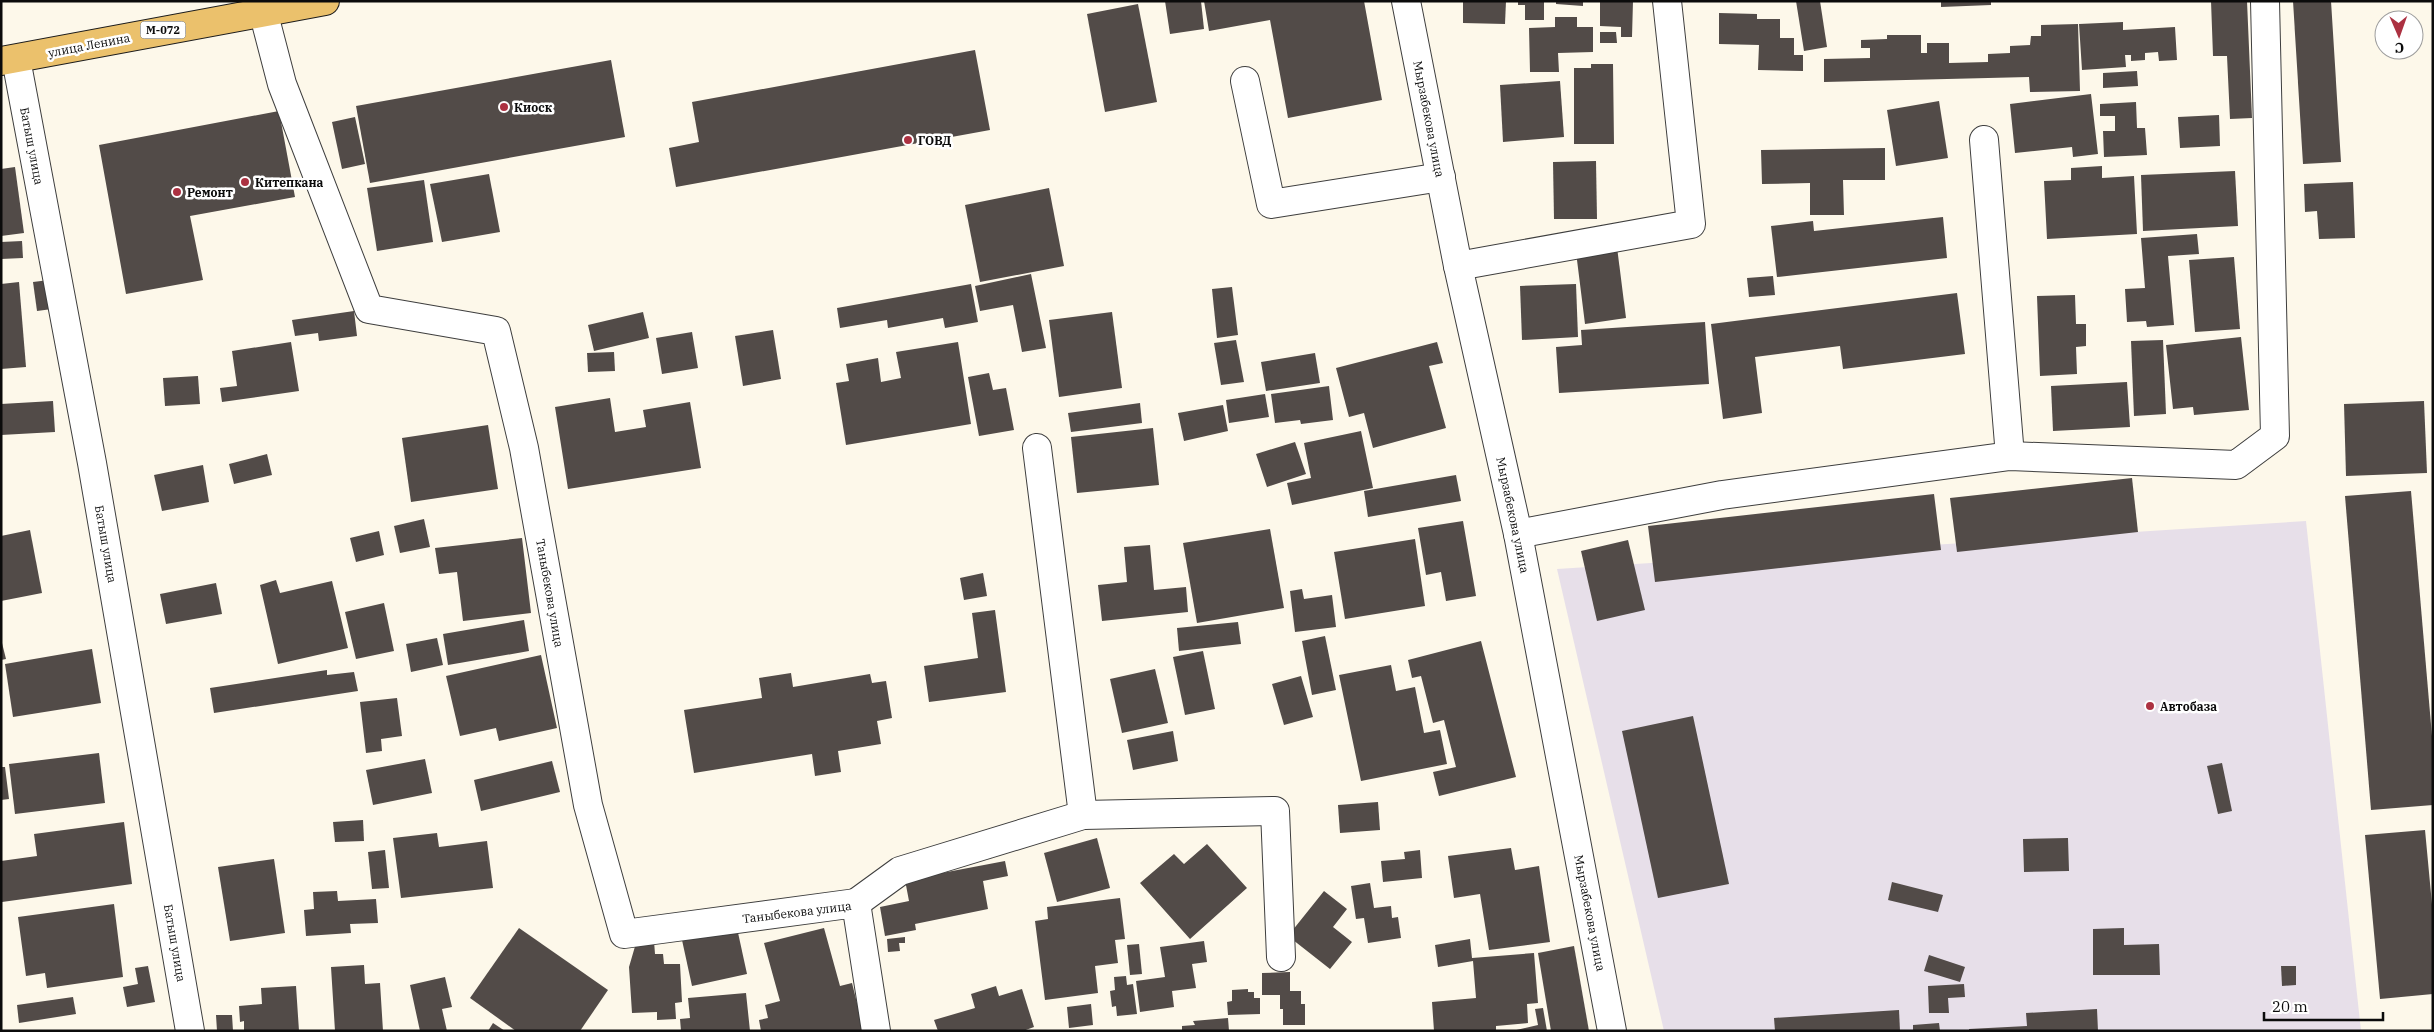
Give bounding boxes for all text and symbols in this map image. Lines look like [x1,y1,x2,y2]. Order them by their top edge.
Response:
north arrow [2374,10,2424,60]
road number: М-072 [140,22,186,38]
street label: улица Ленина [47,30,132,60]
text: С [2394,39,2404,57]
street label: Мырзабекова улица [1410,59,1448,179]
place label: Киоск [514,100,553,115]
marker: Киоск [498,101,510,113]
street label: Батыш улица [17,106,47,186]
place label: ГОВД [918,133,951,148]
marker: ГОВД [902,134,914,146]
place label: Китепкана [255,175,324,190]
marker: Китепкана [239,176,251,188]
place label: Ремонт [187,185,233,200]
marker: Ремонт [171,186,183,198]
street label: Мырзабекова улица [1493,456,1533,575]
street label: Батыш улица [92,504,120,584]
street label: Таныбекова улица [533,538,567,649]
place label: Автобаза [2160,699,2217,714]
marker: Автобаза [2144,700,2156,712]
street label: Мырзабекова улица [1571,853,1609,973]
street label: Таныбекова улица [742,898,853,926]
street label: Батыш улица [161,903,189,983]
scale bar [2264,990,2383,1022]
text: 20 m [2272,997,2308,1016]

